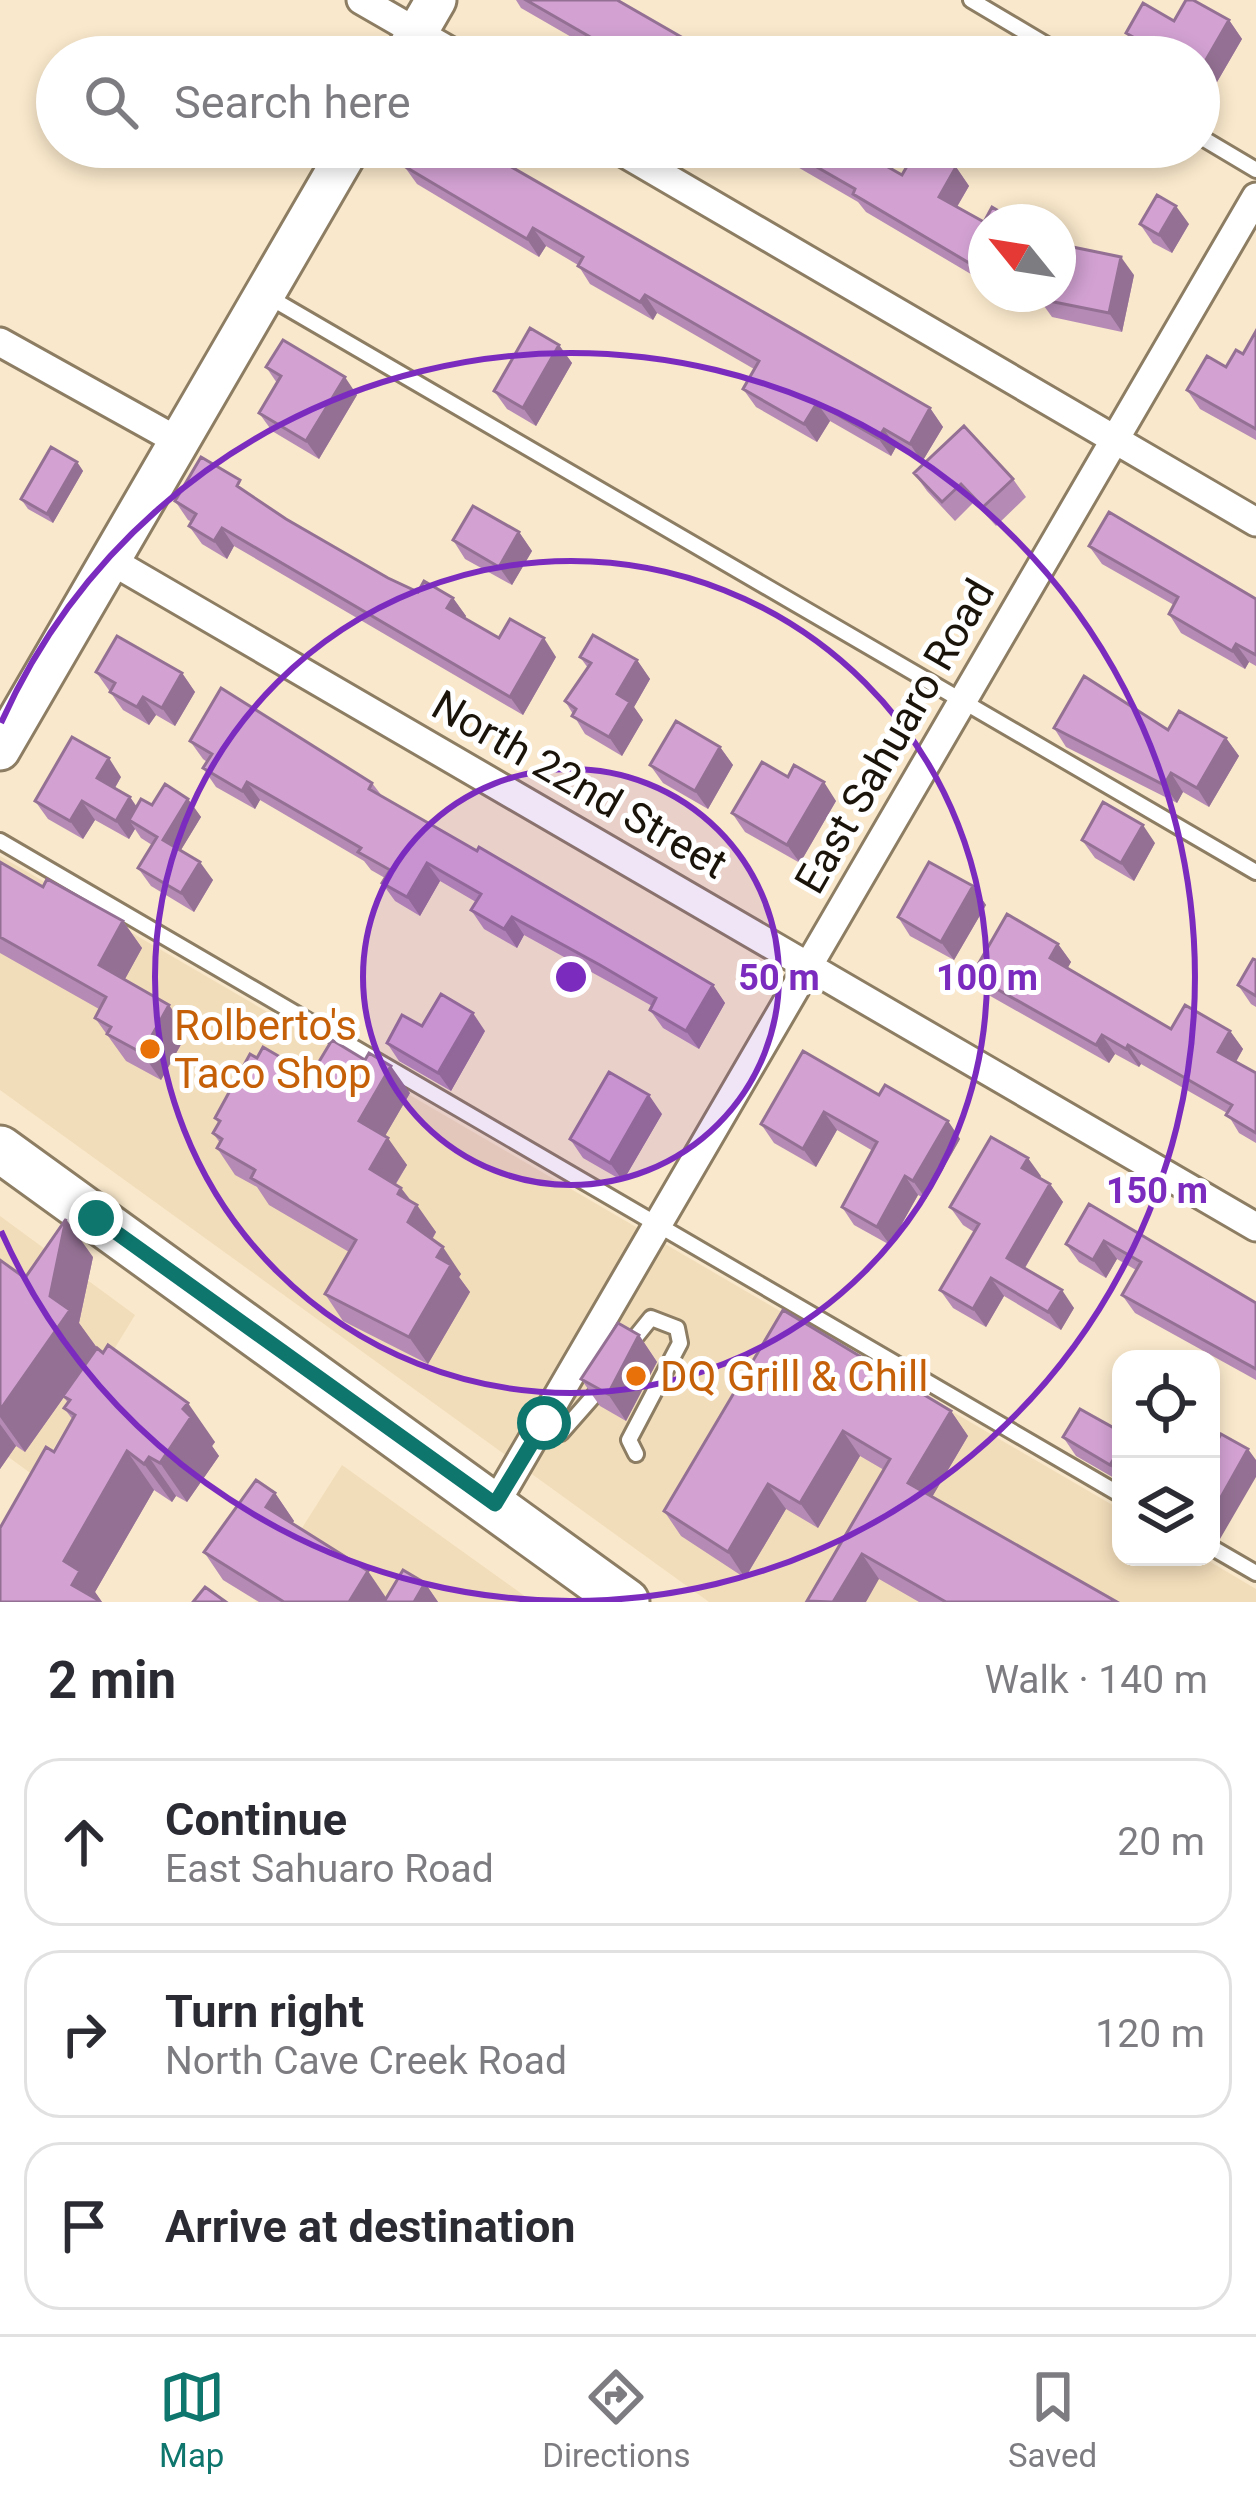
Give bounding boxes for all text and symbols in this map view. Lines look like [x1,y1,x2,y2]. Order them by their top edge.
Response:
search box [36,36,1220,168]
icon: search [78,69,144,135]
text: Search here [174,76,411,129]
north arrow [968,204,1076,312]
street label: East Sahuaro Road [785,571,1004,902]
street label: North 22nd Street [424,680,736,889]
centre of rings [550,956,592,998]
text: 50 m [738,957,820,999]
text: 100 m [936,957,1038,999]
place label: Rolberto's Taco Shop [174,1001,372,1098]
marker: Rolberto's Taco Shop [137,1036,163,1062]
text: 150 m [1106,1170,1208,1212]
route end [69,1191,123,1245]
map controls [1112,1350,1220,1566]
button: locate [1112,1350,1220,1458]
place label: DQ Grill & Chill [660,1352,928,1401]
marker: DQ Grill & Chill [623,1363,649,1389]
route start [517,1396,571,1450]
button: layers [1112,1458,1220,1566]
text: 2 min [48,1651,176,1710]
text: Walk · 140 m [984,1657,1208,1703]
text: Continue [165,1793,347,1846]
icon: ahead [51,1809,117,1875]
text: 20 m [1117,1819,1205,1865]
text: East Sahuaro Road [165,1846,494,1892]
text: Turn right [165,1985,364,2038]
icon: right [51,2001,117,2067]
text: 120 m [1095,2011,1205,2057]
text: North Cave Creek Road [165,2038,567,2084]
icon: arrive [51,2193,117,2259]
text: Arrive at destination [165,2200,576,2253]
tab: Map [159,2364,225,2475]
tab: Directions [542,2364,691,2475]
tab: Saved [1008,2364,1097,2475]

